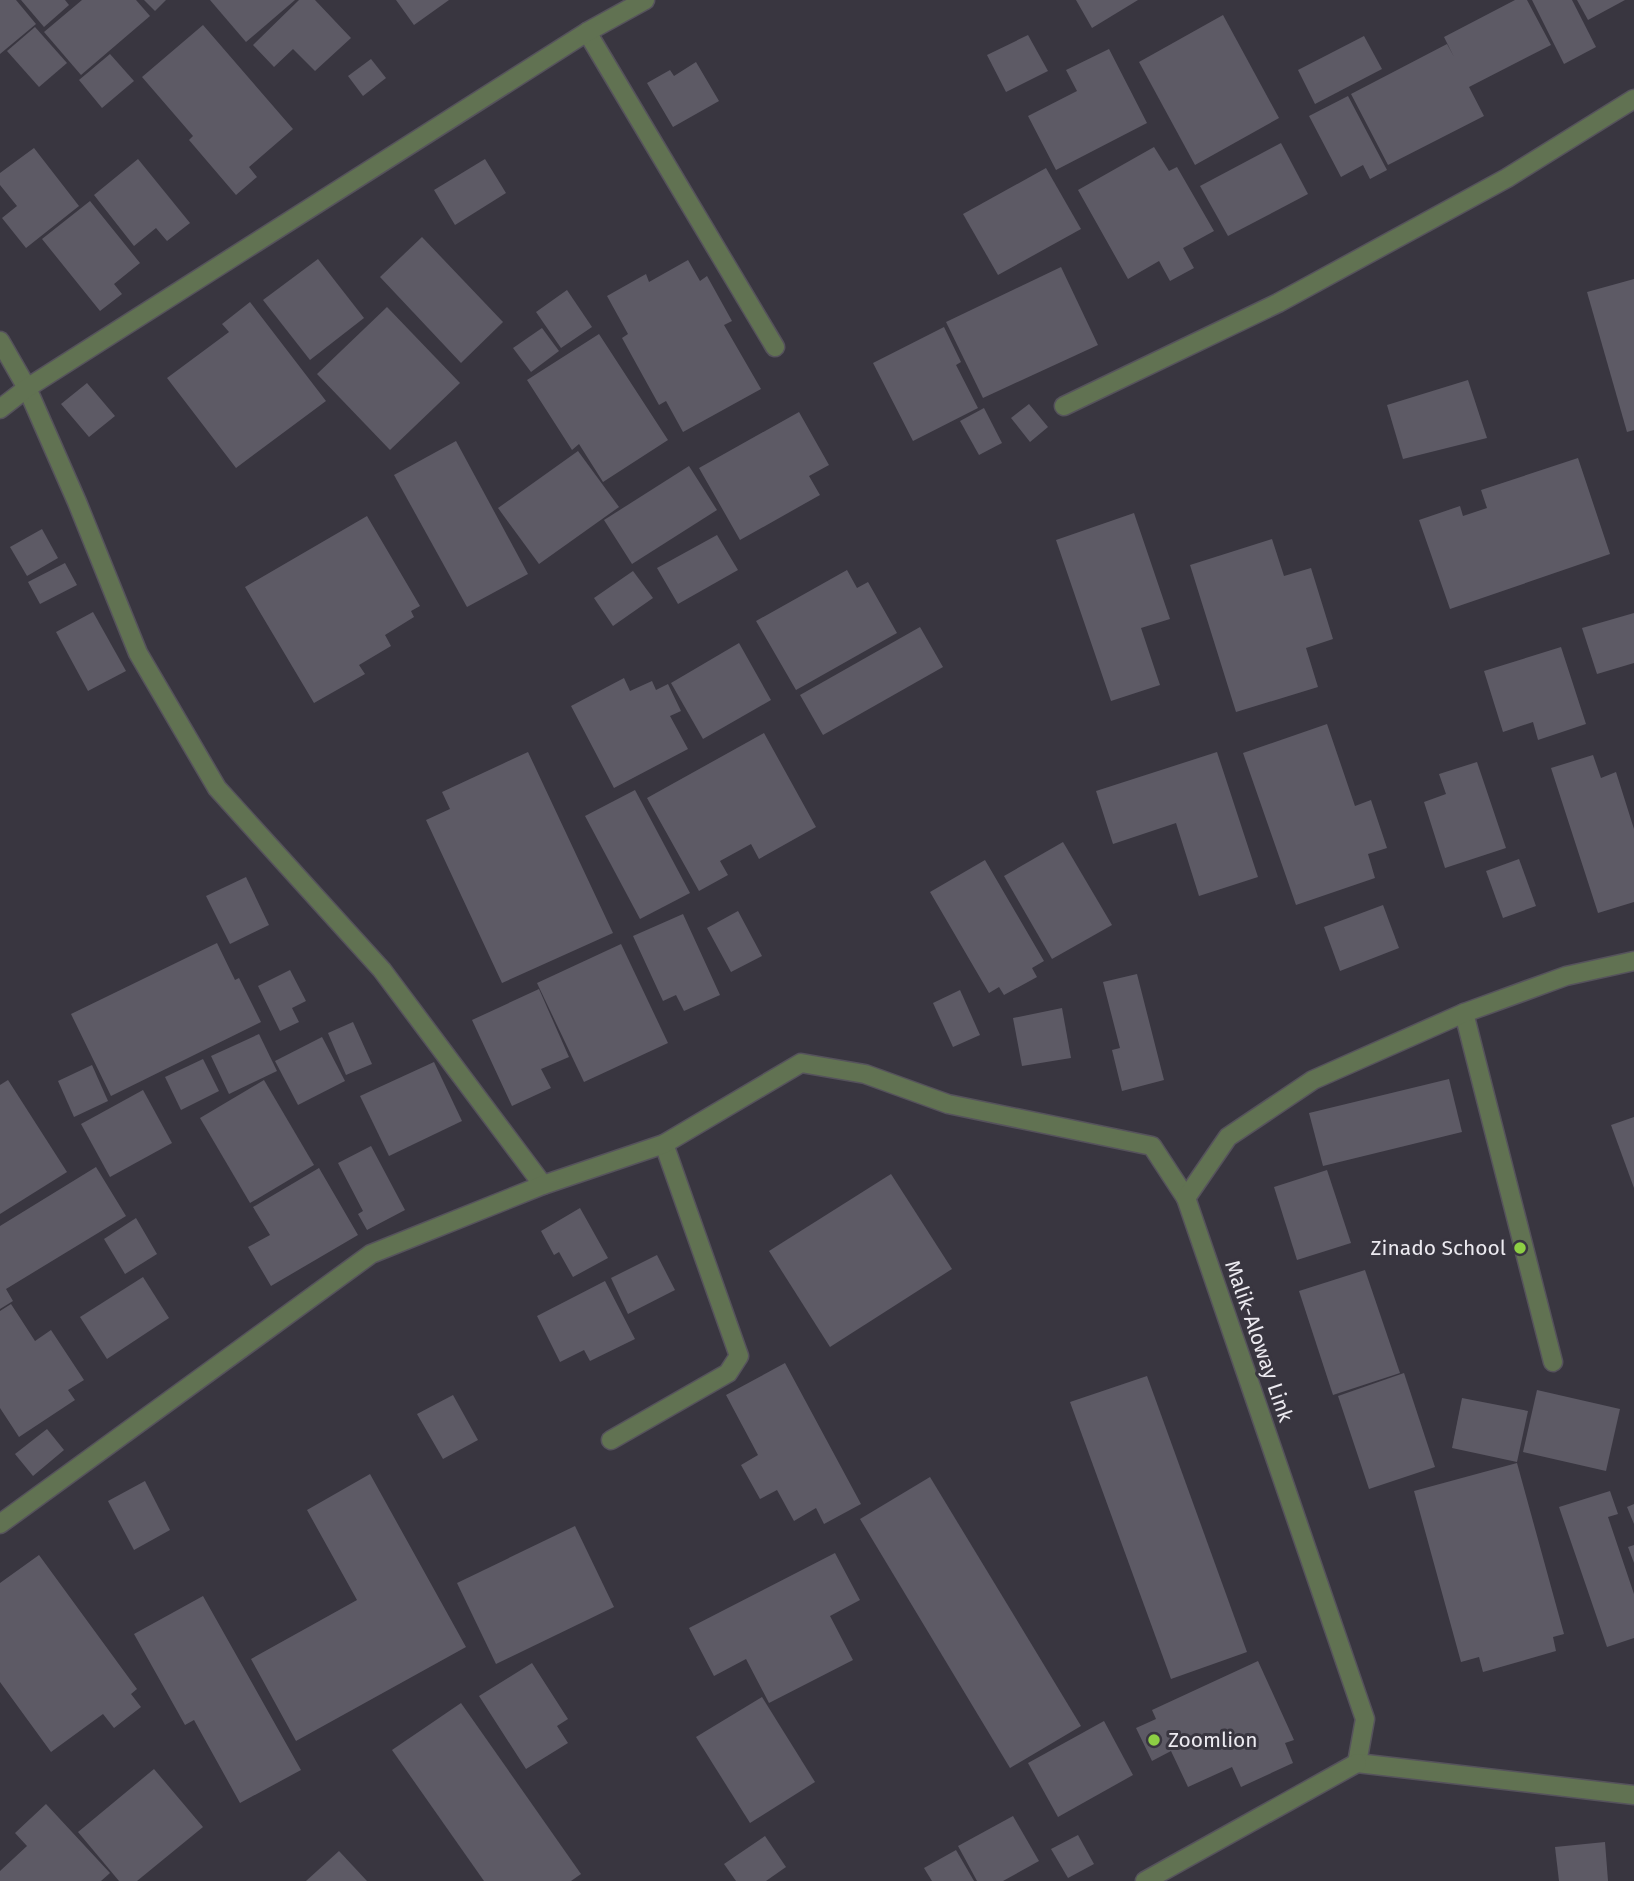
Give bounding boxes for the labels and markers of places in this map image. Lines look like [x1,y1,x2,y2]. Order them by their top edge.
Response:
place label: Zinado School [1371,1235,1506,1261]
marker: Zinado School [1512,1240,1528,1256]
place label: Zoomlion [1168,1727,1258,1753]
marker: Zoomlion [1146,1732,1162,1748]

